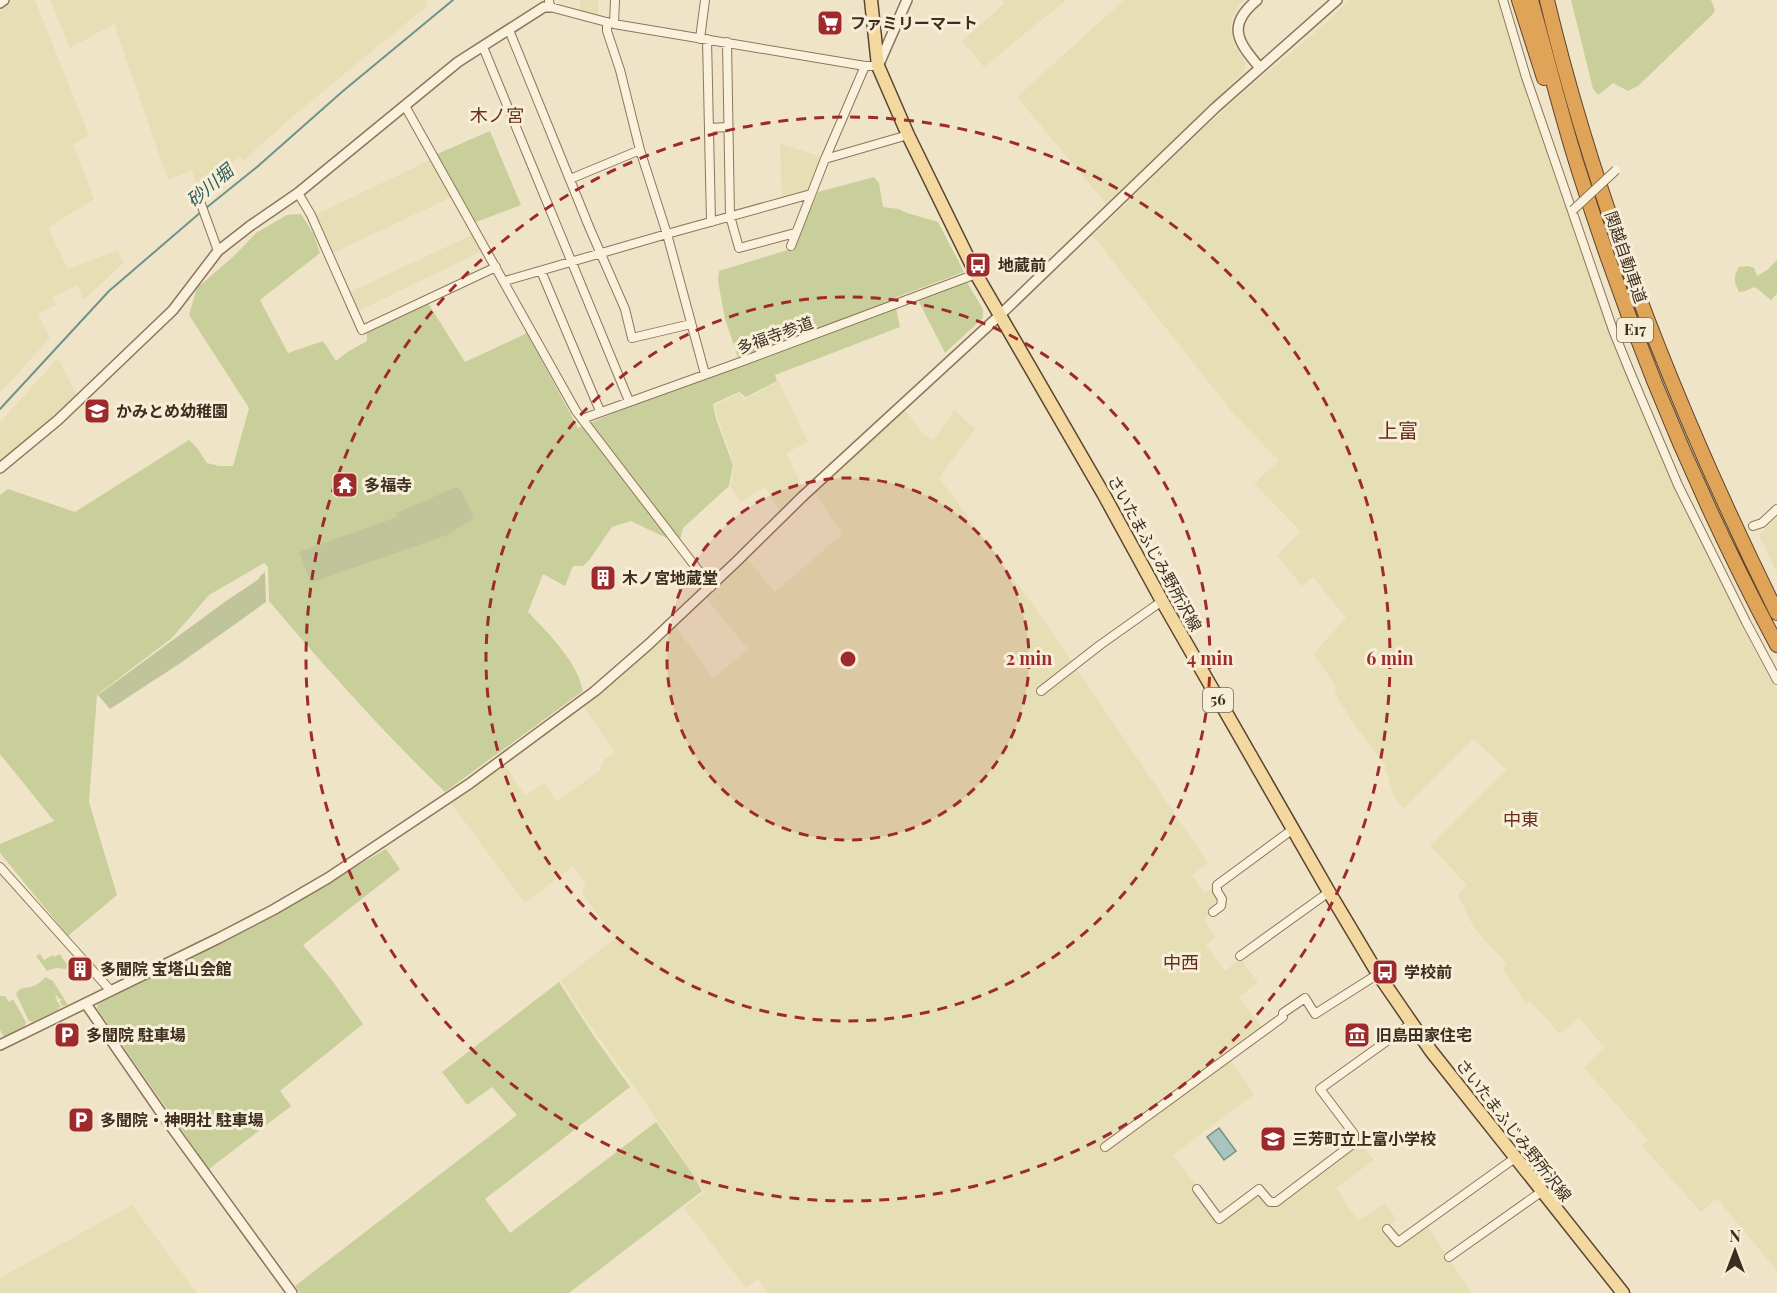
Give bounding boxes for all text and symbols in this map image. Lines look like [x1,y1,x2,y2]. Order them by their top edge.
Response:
supermarket icon: ファミリーマート [815,8,845,38]
place label: ファミリーマート [850,12,978,33]
district label: 木ノ宮 [470,103,524,127]
water label: 砂川堀 [181,157,240,212]
street label: 関越自動車道 [1601,208,1652,306]
bus stop icon: 地蔵前 [963,250,993,280]
place label: 地蔵前 [998,254,1046,275]
street label: 多福寺参道 [734,311,816,358]
road number: E17 [1617,318,1653,342]
school or university icon: かみとめ幼稚園 [82,396,112,426]
place label: かみとめ幼稚園 [116,400,228,421]
district label: 上富 [1378,416,1418,443]
temple icon: 多福寺 [330,470,360,500]
street label: さいたまふじみ野所沢線 [1104,471,1207,635]
place label: 多福寺 [364,474,412,495]
building icon: 木ノ宮地蔵堂 [588,563,618,593]
place label: 木ノ宮地蔵堂 [622,567,718,588]
text: 2 min [1006,646,1052,670]
text: 4 min [1187,646,1233,670]
text: 6 min [1366,646,1414,670]
centre of rings [838,649,858,669]
road number: 56 [1203,688,1233,712]
district label: 中東 [1503,807,1539,831]
district label: 中西 [1163,950,1199,974]
building icon: 多聞院 宝塔山会館 [65,954,95,984]
bus stop icon: 学校前 [1370,957,1400,987]
place label: 多聞院 宝塔山会館 [100,958,232,979]
place label: 学校前 [1404,961,1452,982]
parking icon: 多聞院 駐車場 [52,1020,82,1050]
museum icon: 旧島田家住宅 [1342,1020,1372,1050]
place label: 多聞院 駐車場 [86,1024,186,1045]
place label: 旧島田家住宅 [1376,1024,1472,1045]
street label: さいたまふじみ野所沢線 [1452,1054,1577,1205]
parking icon: 多聞院・神明社 駐車場 [66,1105,96,1135]
place label: 多聞院・神明社 駐車場 [100,1109,264,1130]
school or university icon: 三芳町立上富小学校 [1258,1124,1288,1154]
place label: 三芳町立上富小学校 [1292,1128,1436,1149]
north arrow [1705,1221,1765,1281]
text: N [1729,1225,1741,1246]

